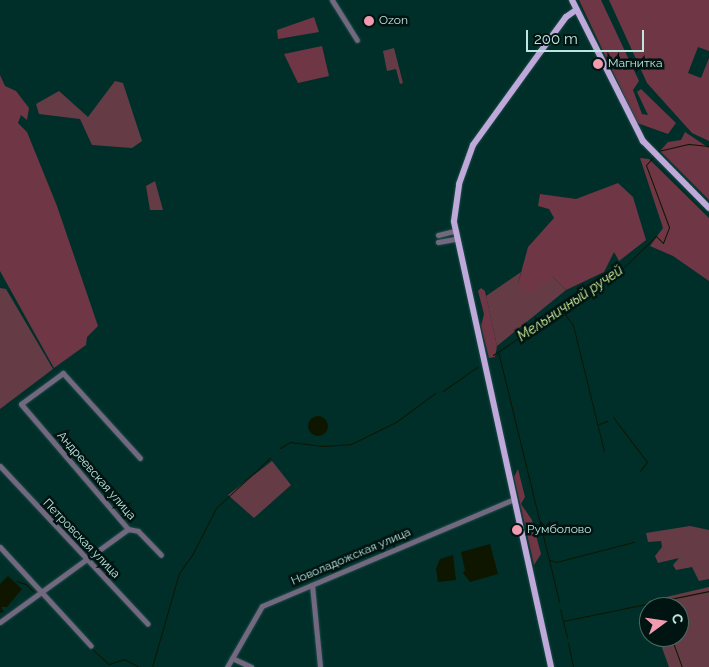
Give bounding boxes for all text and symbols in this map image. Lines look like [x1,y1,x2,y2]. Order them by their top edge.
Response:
place label: Ozon [379,14,408,28]
marker: Ozon [363,15,375,27]
scale bar [529,20,646,52]
text: 200 m [534,30,578,48]
place label: Магнитка [608,57,662,71]
marker: Магнитка [592,58,604,70]
water label: Мельничный ручей [514,261,626,345]
street label: Андреевская улица [54,429,138,523]
street label: Петровская улица [39,496,123,582]
place label: Румболово [527,523,591,537]
marker: Румболово [511,524,523,536]
street label: Новоладожская улица [289,525,413,589]
north arrow [639,597,689,647]
text: С [669,612,687,625]

